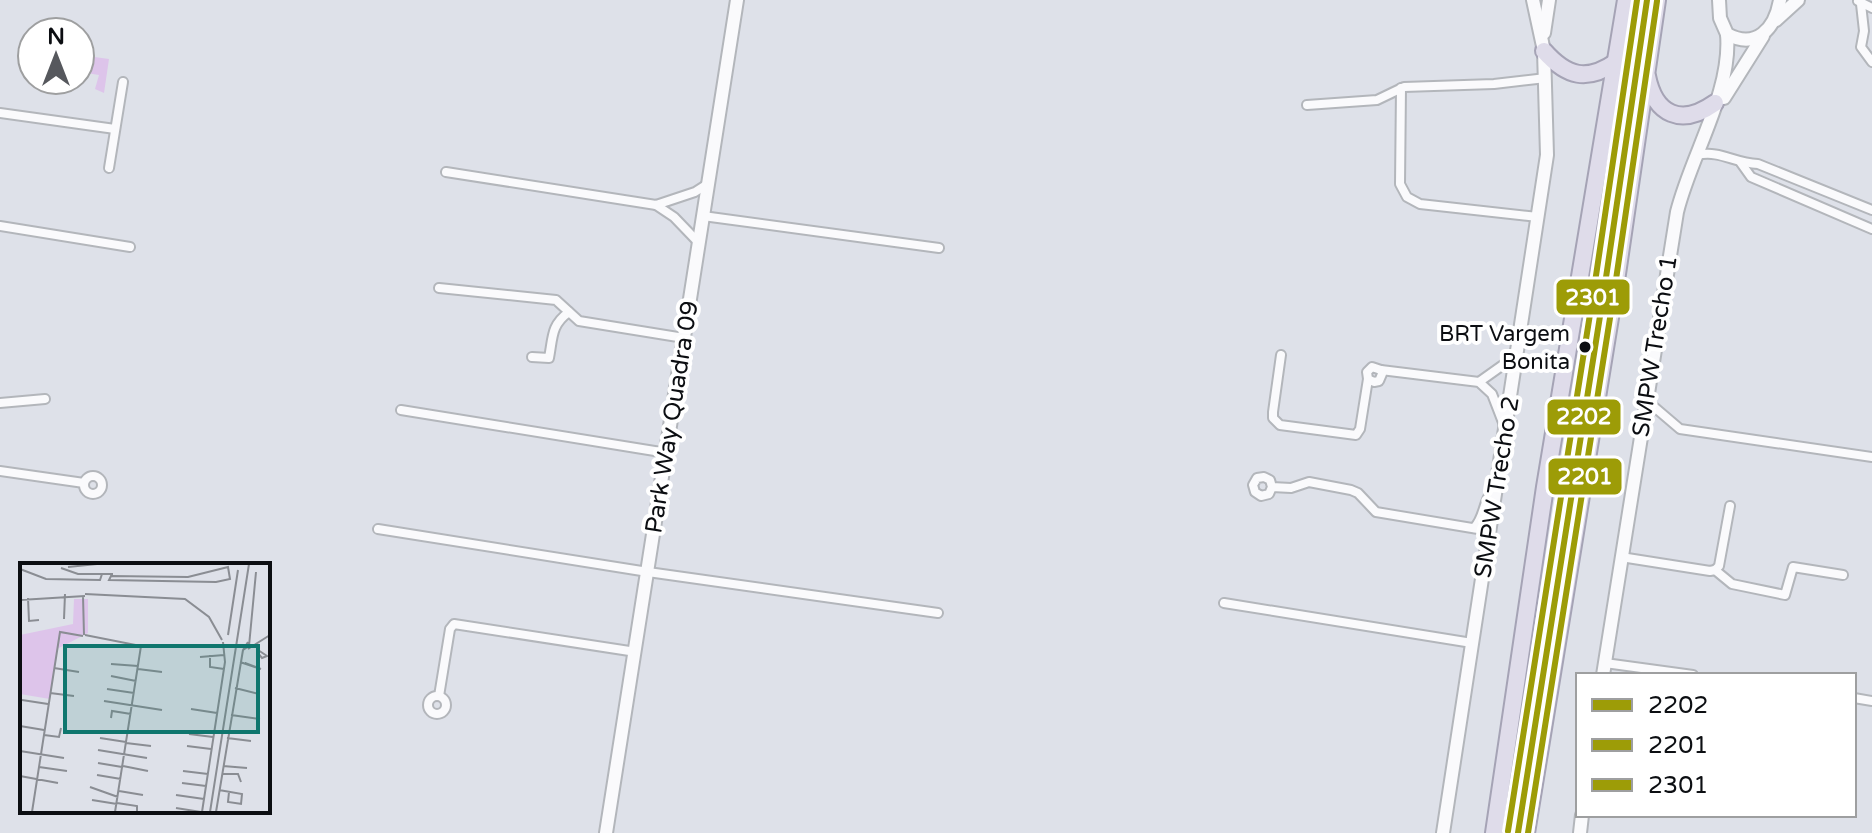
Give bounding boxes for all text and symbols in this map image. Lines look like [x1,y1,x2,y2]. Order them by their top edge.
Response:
north arrow [16,16,96,96]
text: N [47,24,65,50]
street label: SMPW Trecho 1 [1626,253,1684,439]
line badge: 2301 [1555,278,1631,316]
text: 2301 [1565,285,1621,311]
street label: Park Way Quadra 09 [639,299,705,535]
place label: BRT Vargem Bonita [1439,321,1570,375]
marker: BRT Vargem Bonita [1577,339,1593,355]
street label: SMPW Trecho 2 [1468,394,1526,580]
line badge: 2202 [1546,398,1622,436]
text: 2202 [1556,404,1612,430]
line badge: 2201 [1547,457,1623,496]
text: 2201 [1557,464,1613,490]
inset map [20,563,270,813]
legend [1576,673,1856,817]
text: 2202 [1648,691,1708,720]
text: 2201 [1648,731,1708,760]
text: 2301 [1648,771,1708,800]

